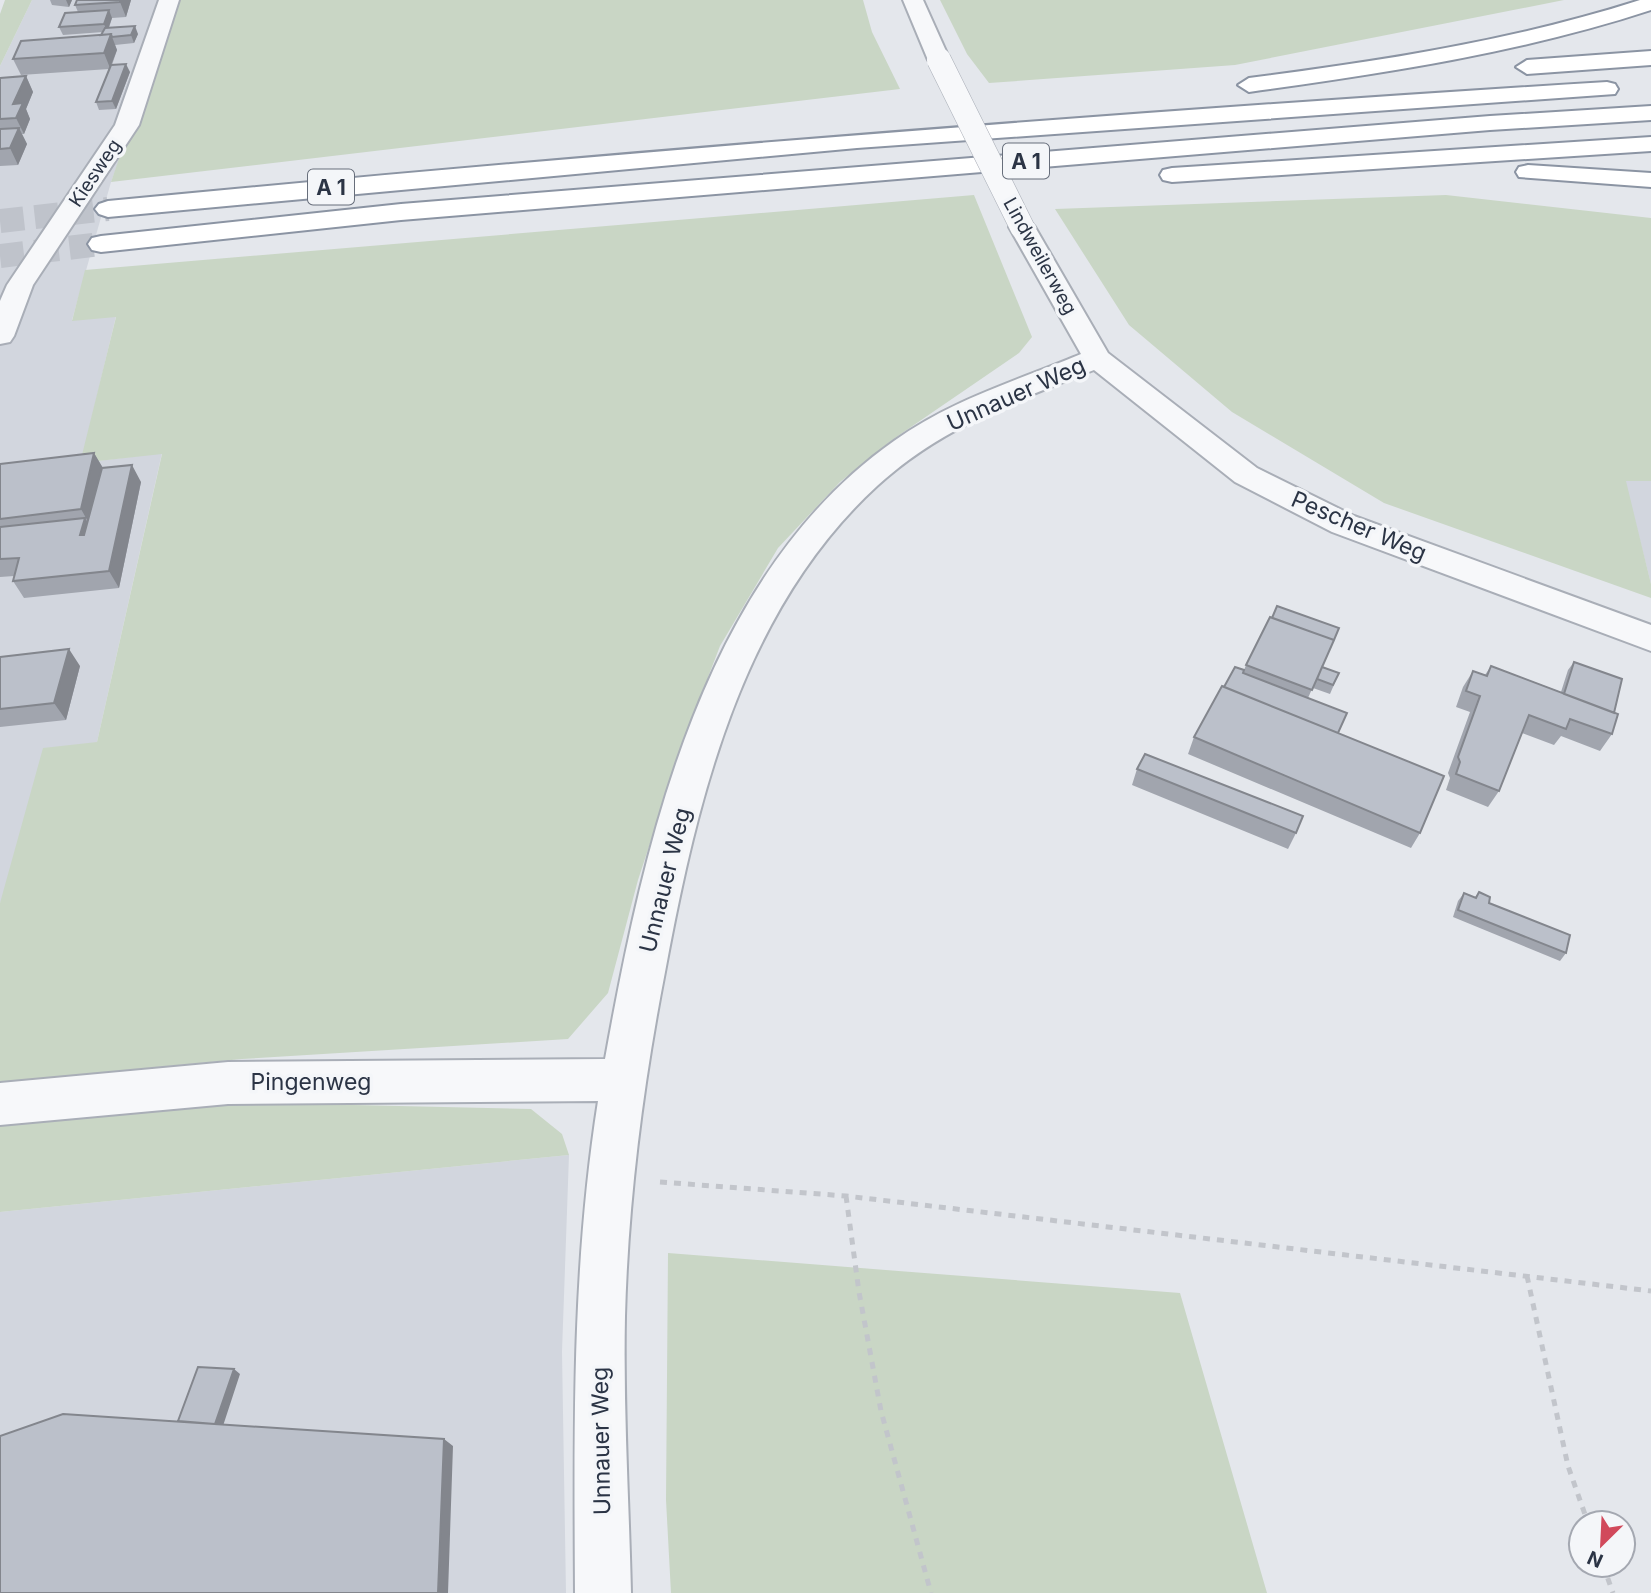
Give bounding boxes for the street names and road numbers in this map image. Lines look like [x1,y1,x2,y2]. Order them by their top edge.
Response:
street label: Kiesweg [64,135,126,211]
road number: A 1 [1003,144,1049,178]
road number: A 1 [308,170,354,204]
street label: Lindweilerweg [998,194,1082,318]
street label: Unnauer Weg [943,351,1089,437]
street label: Pescher Weg [1287,485,1431,567]
street label: Unnauer Weg [633,805,697,955]
street label: Pingenweg [251,1068,371,1096]
street label: Unnauer Weg [586,1367,616,1515]

